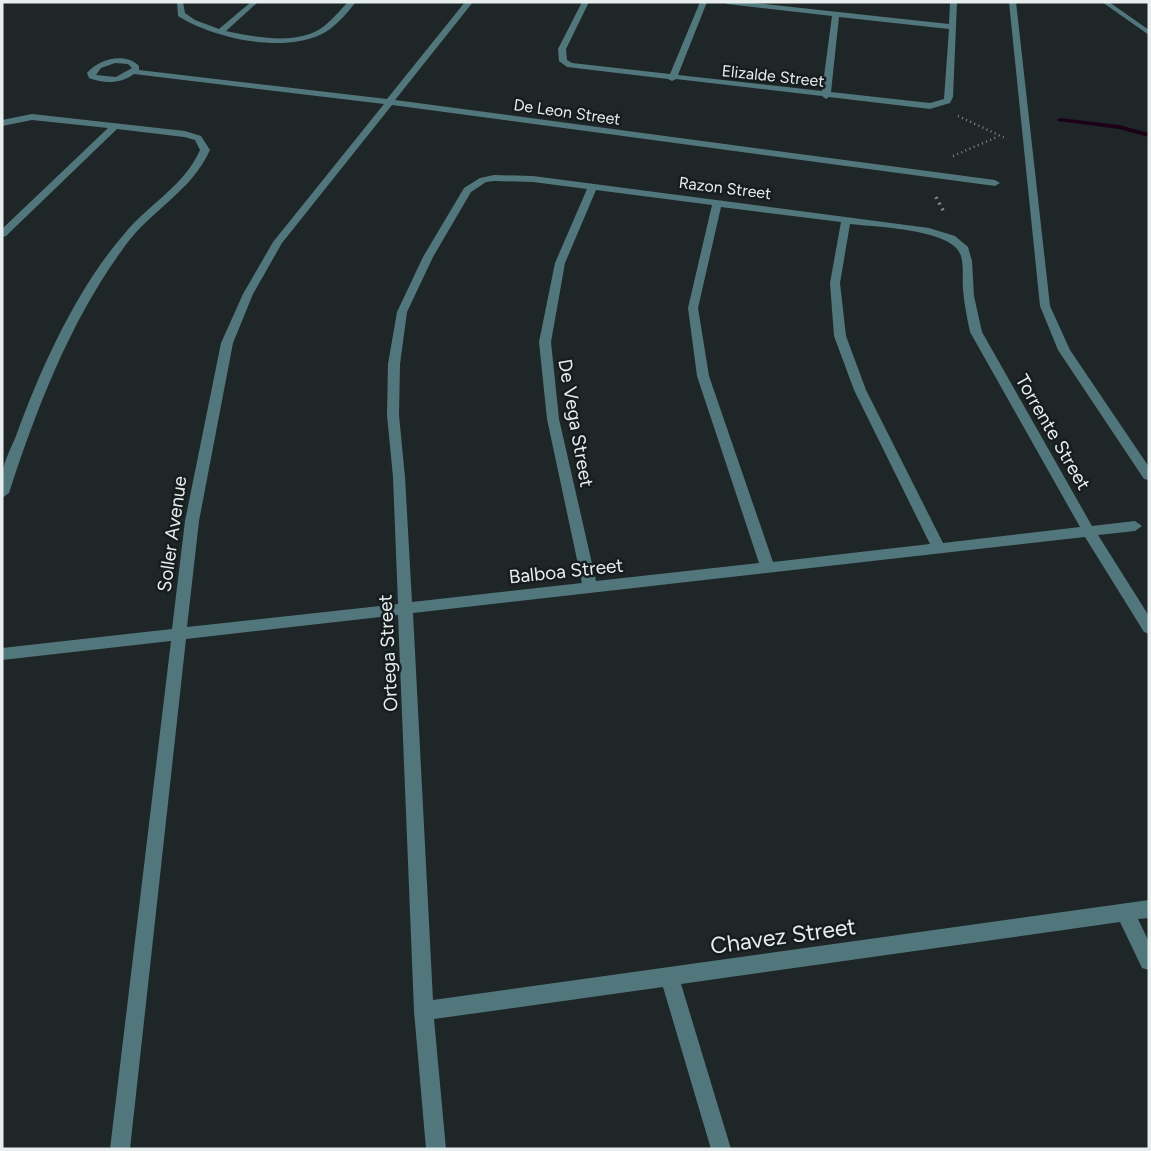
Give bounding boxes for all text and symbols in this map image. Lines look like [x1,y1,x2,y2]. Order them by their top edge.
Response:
street label: Elizalde Street [721,61,825,91]
street label: De Leon Street [512,95,622,129]
street label: Razon Street [678,173,772,203]
street label: De Vega Street [553,357,599,489]
street label: Torrente Street [1011,370,1095,494]
street label: Soller Avenue [152,475,192,593]
street label: Balboa Street [508,554,624,588]
street label: Ortega Street [373,594,403,712]
street label: Chavez Street [708,912,858,960]

